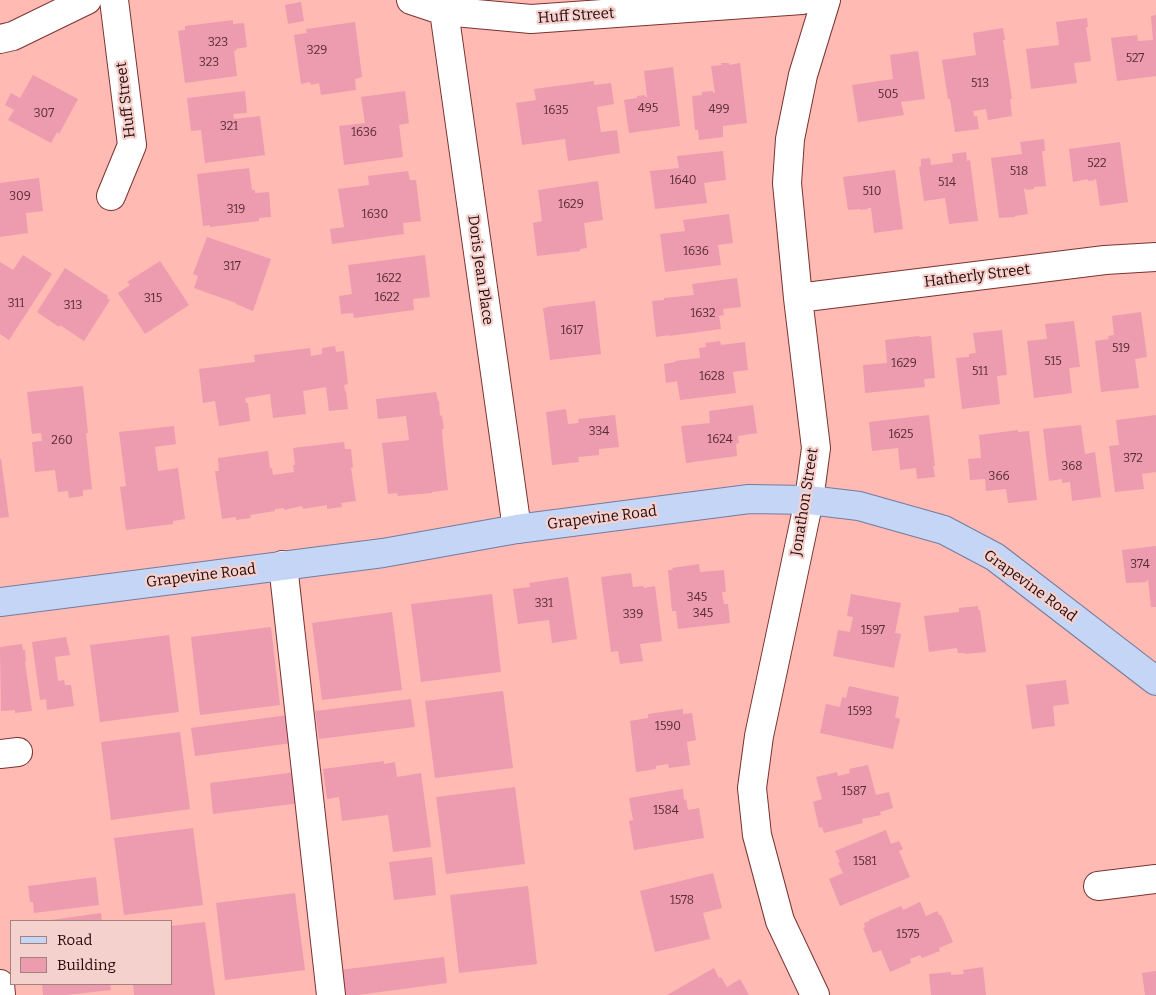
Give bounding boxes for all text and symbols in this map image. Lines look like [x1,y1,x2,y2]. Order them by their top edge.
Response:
street label: Huff Street [537,4,615,28]
house number: 323 [208,36,228,50]
house number: 329 [307,44,327,58]
house number: 527 [1126,52,1144,66]
house number: 323 [199,56,219,70]
street label: Huff Street [112,61,140,139]
house number: 513 [971,77,989,91]
house number: 505 [878,88,898,102]
house number: 495 [638,102,658,116]
house number: 499 [708,103,730,117]
house number: 1635 [543,104,569,118]
house number: 307 [34,107,54,121]
house number: 321 [220,120,238,134]
house number: 1636 [351,126,377,140]
house number: 522 [1087,157,1107,171]
house number: 518 [1010,165,1028,179]
house number: 1640 [670,174,696,188]
house number: 514 [938,176,956,190]
house number: 510 [863,185,881,199]
house number: 309 [9,190,31,204]
house number: 1629 [558,198,584,212]
house number: 319 [227,203,245,217]
house number: 1630 [362,208,388,222]
street label: Doris Jean Place [463,214,497,326]
house number: 1636 [683,245,709,259]
house number: 317 [223,260,241,274]
street label: Hatherly Street [923,261,1031,291]
house number: 1622 [377,272,401,286]
house number: 1622 [375,291,399,305]
house number: 315 [144,292,162,306]
house number: 311 [8,297,24,311]
house number: 313 [64,299,82,313]
house number: 1632 [690,307,716,321]
house number: 1617 [561,324,583,338]
house number: 519 [1112,342,1130,356]
house number: 515 [1044,355,1062,369]
house number: 1629 [891,357,917,371]
house number: 511 [972,365,988,379]
house number: 1628 [699,370,725,384]
house number: 334 [589,425,609,439]
house number: 1625 [889,428,913,442]
house number: 1624 [707,433,733,447]
house number: 260 [51,434,73,448]
street label: Jonathon Street [788,447,822,557]
house number: 372 [1123,452,1143,466]
house number: 368 [1061,460,1083,474]
house number: 366 [989,470,1009,484]
street label: Grapevine Road [546,502,658,534]
street label: Grapevine Road [980,546,1080,626]
house number: 374 [1130,558,1150,572]
street label: Grapevine Road [145,560,257,592]
house number: 345 [687,591,707,605]
house number: 331 [535,597,553,611]
house number: 345 [693,607,713,621]
house number: 339 [623,608,643,622]
house number: 1597 [861,624,885,638]
house number: 1593 [848,705,872,719]
house number: 1590 [655,720,681,734]
house number: 1587 [842,785,866,799]
house number: 1584 [653,804,679,818]
house number: 1581 [853,855,877,869]
house number: 1578 [670,894,694,908]
legend [10,920,172,985]
house number: 1575 [896,928,920,942]
text: Road [57,931,92,949]
text: Building [57,956,116,974]

